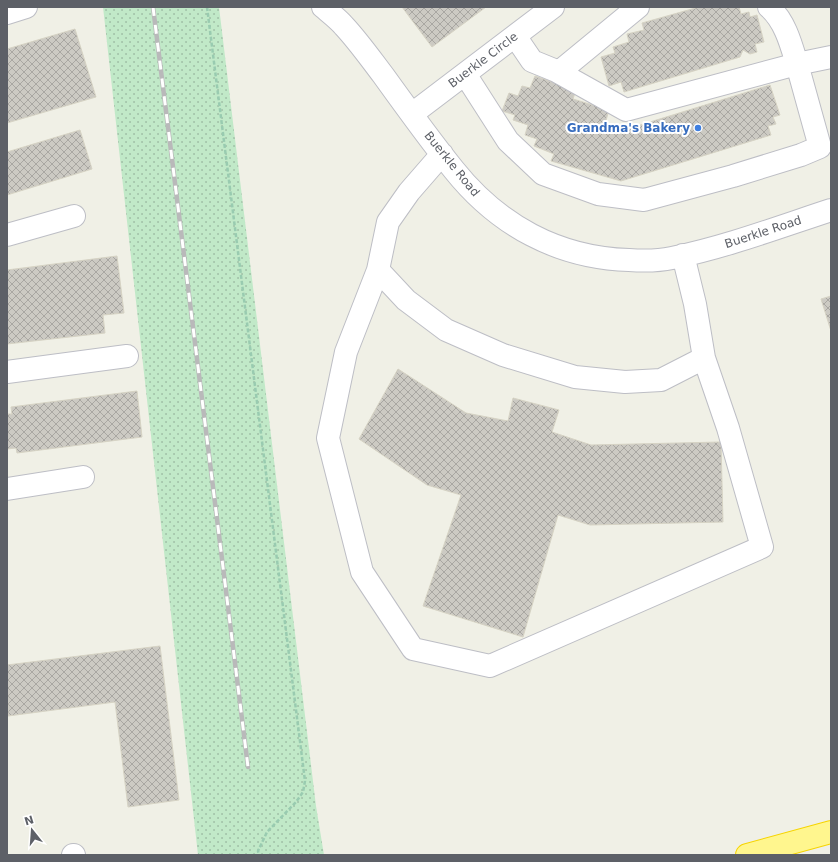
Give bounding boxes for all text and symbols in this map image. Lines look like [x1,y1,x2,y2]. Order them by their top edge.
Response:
street label: Buerkle Circle [446,29,520,91]
place label: Grandma's Bakery [567,121,690,135]
marker: Grandma's Bakery [693,123,703,133]
street label: Buerkle Road [421,129,483,199]
street label: Buerkle Road [723,213,803,251]
north arrow [12,810,52,850]
text: N [23,813,36,828]

